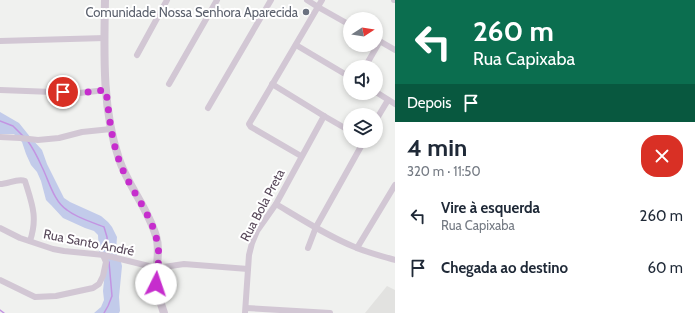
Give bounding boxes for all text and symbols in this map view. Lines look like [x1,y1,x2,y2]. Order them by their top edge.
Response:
place label: Comunidade Nossa Senhora Aparecida [85,4,299,20]
marker: Comunidade Nossa Senhora Aparecida [301,7,311,17]
north arrow [343,12,383,52]
map controls [343,12,383,148]
text: 260 m [473,14,554,48]
icon: left [407,16,459,68]
text: Rua Capixaba [473,48,575,70]
button: sound [343,60,383,100]
pin [46,75,80,109]
icon: arrive [52,81,74,103]
icon: arrive [460,92,482,114]
text: Depois [407,94,452,112]
button: layers [343,108,383,148]
text: 4 min [407,133,467,162]
button: close [641,135,683,177]
text: 320 m · 11:50 [407,163,480,179]
street label: Rua Bola Preta [236,166,288,244]
text: Vire à esquerda [441,199,540,217]
icon: left [407,205,429,227]
text: 260 m [640,207,683,225]
text: Rua Capixaba [441,217,515,233]
street label: Rua Santo André [42,225,136,259]
icon: arrive [407,257,429,279]
text: Chegada ao destino [441,259,568,277]
text: 60 m [647,259,683,277]
position arrow [135,263,177,305]

